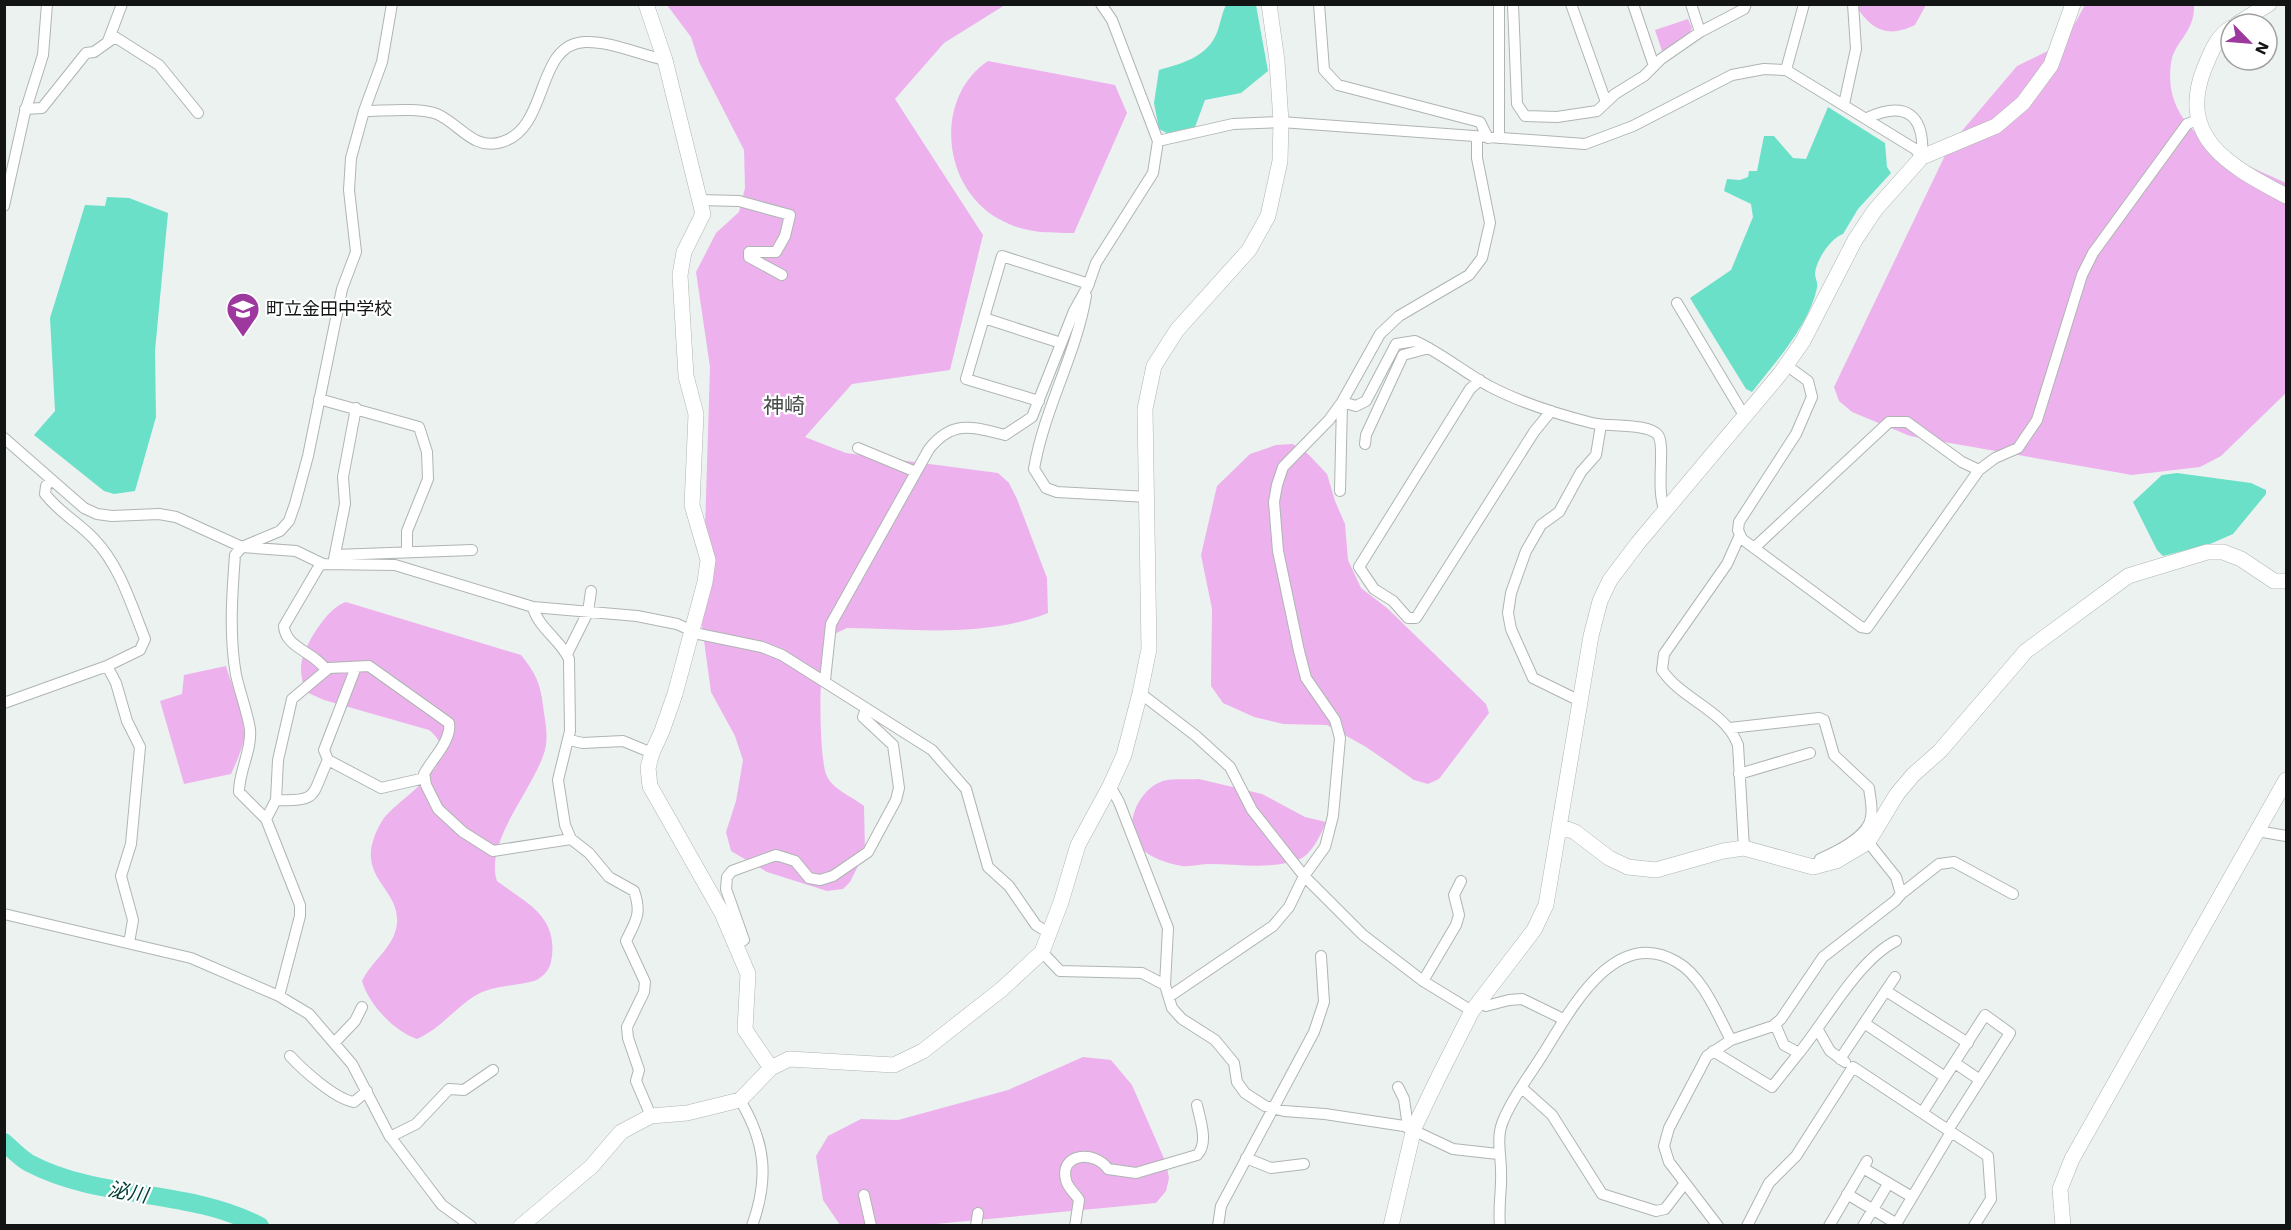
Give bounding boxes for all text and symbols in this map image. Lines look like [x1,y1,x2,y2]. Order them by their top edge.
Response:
north arrow [2219,12,2279,72]
text: N [2251,39,2273,58]
school or university icon: 町立金田中学校 [225,291,261,338]
place label: 町立金田中学校 [266,298,392,319]
district label: 神崎 [763,393,805,418]
water label: 泌川 [106,1177,152,1208]

